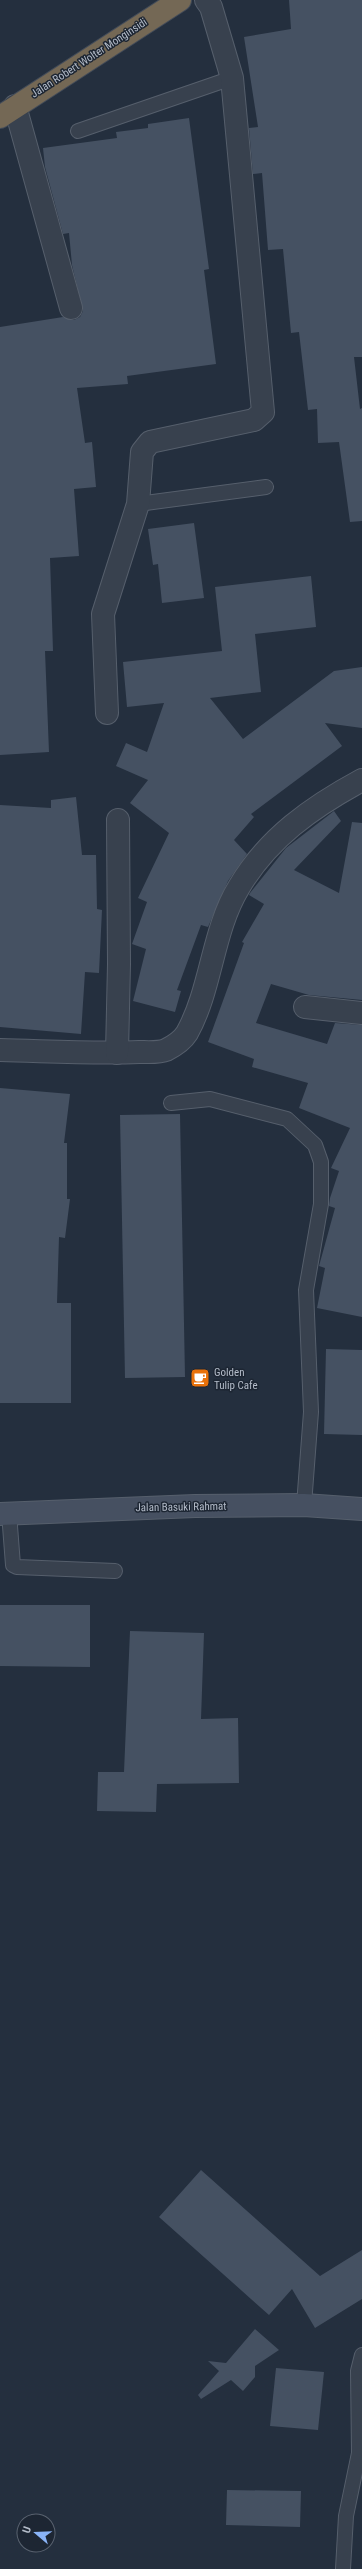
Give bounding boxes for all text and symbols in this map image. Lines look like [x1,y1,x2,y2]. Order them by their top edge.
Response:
street label: Jalan Robert Wolter Monginsidi [28,15,150,101]
place label: Golden Tulip Cafe [214,1366,258,1392]
cafe icon: Golden Tulip Cafe [189,1367,211,1389]
street label: Jalan Basuki Rahmat [135,1500,227,1514]
north arrow [16,2513,56,2553]
text: U [20,2525,34,2535]

